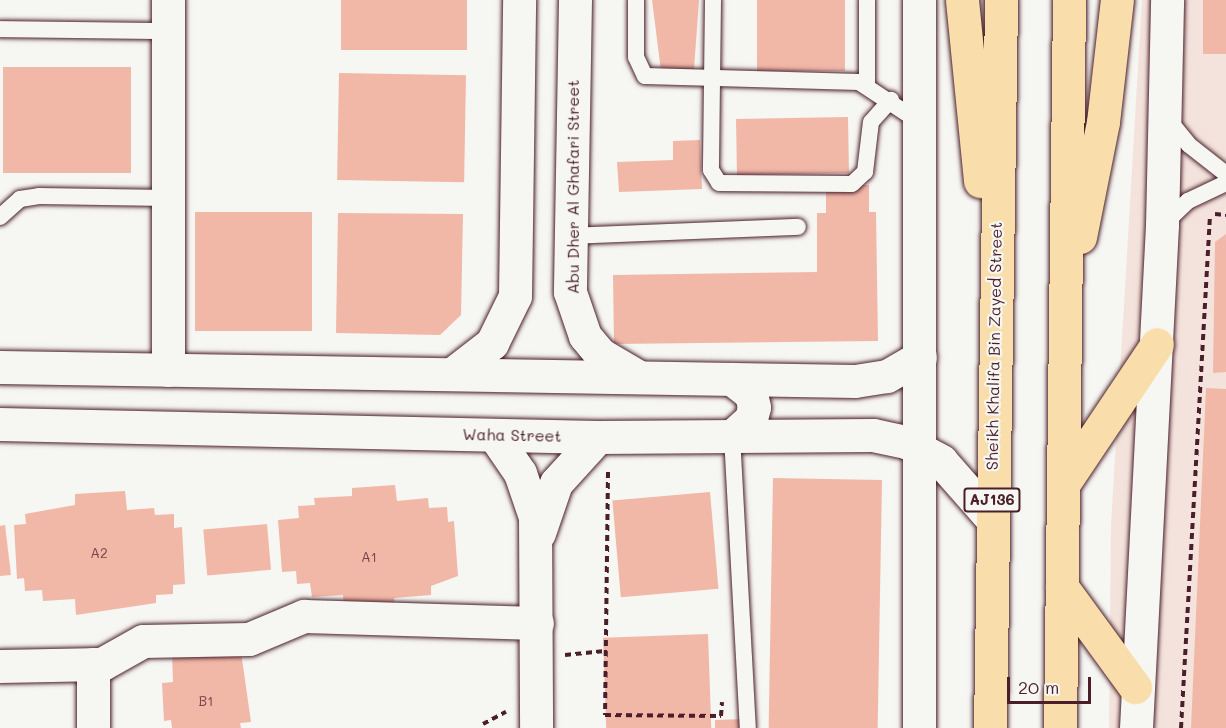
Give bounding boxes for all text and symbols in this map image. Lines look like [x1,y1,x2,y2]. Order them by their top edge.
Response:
street label: Abu Dher Al Ghafari Street [563,80,583,294]
street label: Sheikh Khalifa Bin Zayed Street [982,222,1006,470]
street label: Waha Street [462,425,562,445]
road number: AJ136 [962,488,1022,512]
house number: A2 [90,545,108,561]
house number: A1 [361,549,377,565]
scale bar [1010,665,1094,703]
text: 20 m [1018,675,1059,699]
house number: B1 [199,693,213,709]

